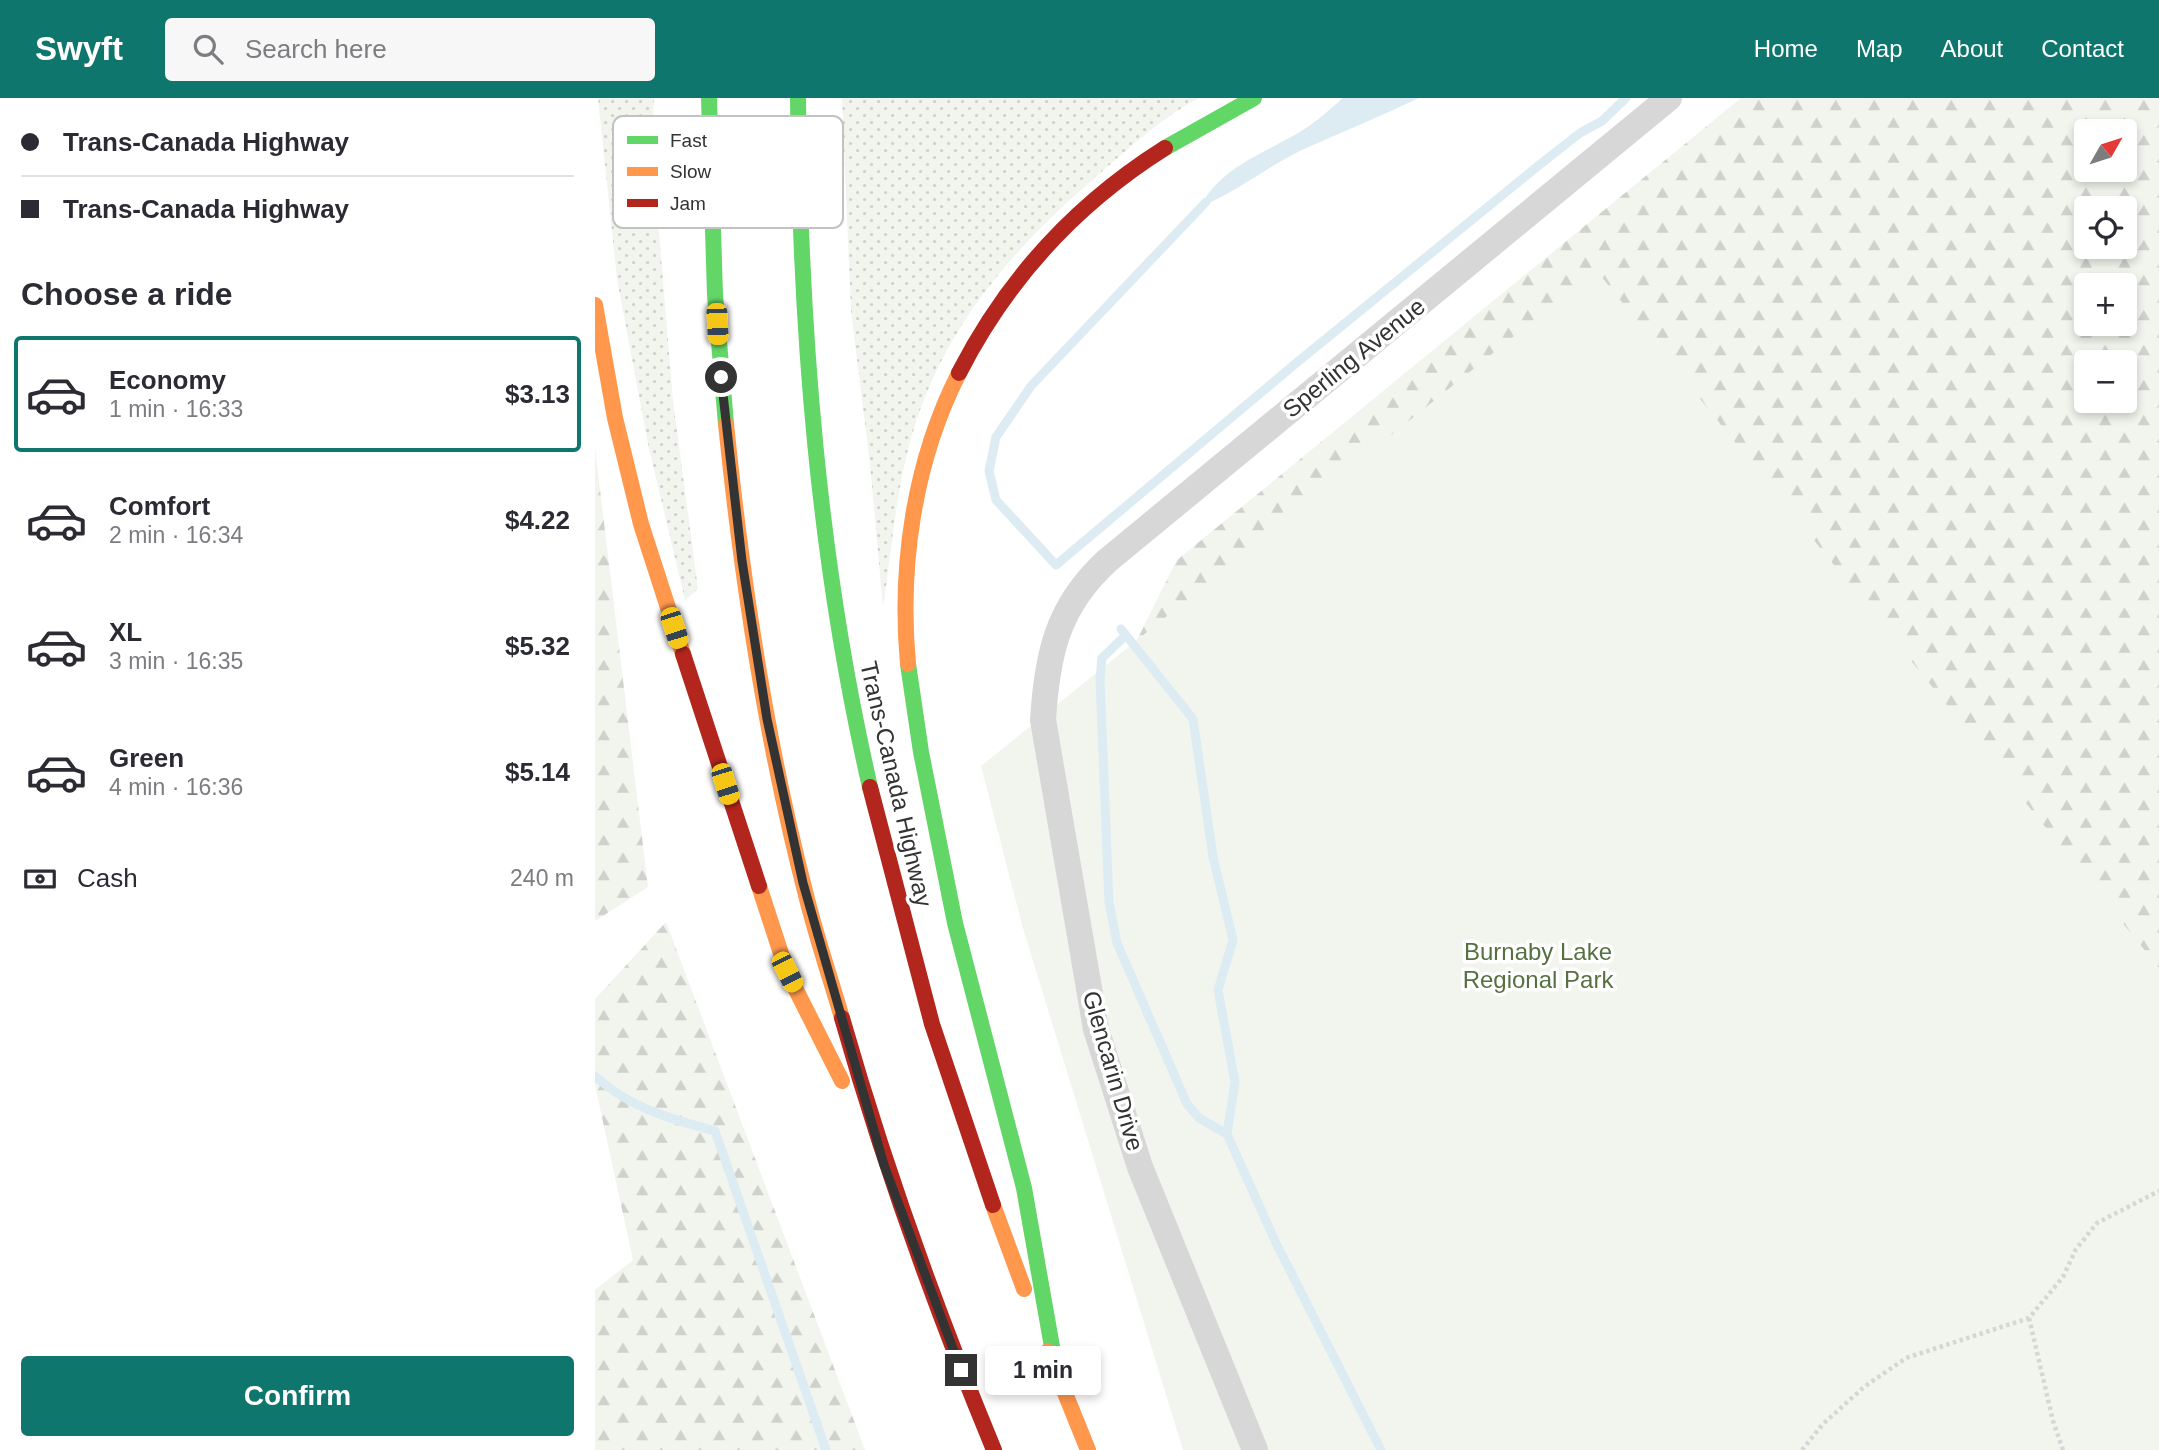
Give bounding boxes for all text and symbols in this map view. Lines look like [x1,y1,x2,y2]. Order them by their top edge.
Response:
search box [165,18,655,81]
text: Swyft [35,30,123,67]
icon: search [189,30,227,68]
text: Search here [245,34,387,64]
text: Home [1754,35,1818,62]
text: Map [1856,35,1903,62]
text: About [1941,35,2003,62]
text: Contact [2041,35,2124,62]
legend [613,116,843,228]
north arrow [2074,119,2137,182]
map controls [2074,119,2137,413]
text: Trans-Canada Highway [63,127,349,157]
text: Fast [670,130,708,151]
text: Slow [670,161,711,182]
text: Jam [670,193,706,214]
text: Trans-Canada Highway [63,194,349,224]
button: locate [2074,196,2137,259]
button: + [2074,273,2137,336]
text: Choose a ride [21,276,233,312]
street label: Sperling Avenue [1277,292,1430,423]
car [706,302,729,346]
button: − [2074,350,2137,413]
route start [705,361,737,393]
icon: car [25,363,88,426]
text: Economy [109,365,226,395]
text: $3.13 [505,379,570,409]
text: 1 min · 16:33 [109,396,243,422]
icon: car [25,489,88,552]
text: Comfort [109,491,210,521]
text: $4.22 [505,505,570,535]
text: 2 min · 16:34 [109,522,243,548]
car [658,605,691,651]
icon: car [25,615,88,678]
text: XL [109,617,142,647]
text: $5.32 [505,631,570,661]
text: 3 min · 16:35 [109,648,243,674]
street label: Trans-Canada Highway [855,658,938,909]
icon: car [25,741,88,804]
text: Green [109,743,184,773]
text: $5.14 [505,757,570,787]
car [709,761,742,807]
text: 4 min · 16:36 [109,774,243,800]
icon: cash [21,860,59,898]
text: Cash [77,863,138,893]
text: 240 m [510,865,574,891]
park label: Burnaby Lake Regional Park [1463,938,1614,993]
car [769,949,806,995]
street label: Glencarin Drive [1078,988,1149,1154]
callout: 1 min [985,1346,1101,1394]
route end [945,1354,977,1386]
button: Confirm [21,1356,574,1436]
text: 1 min [1013,1357,1073,1383]

